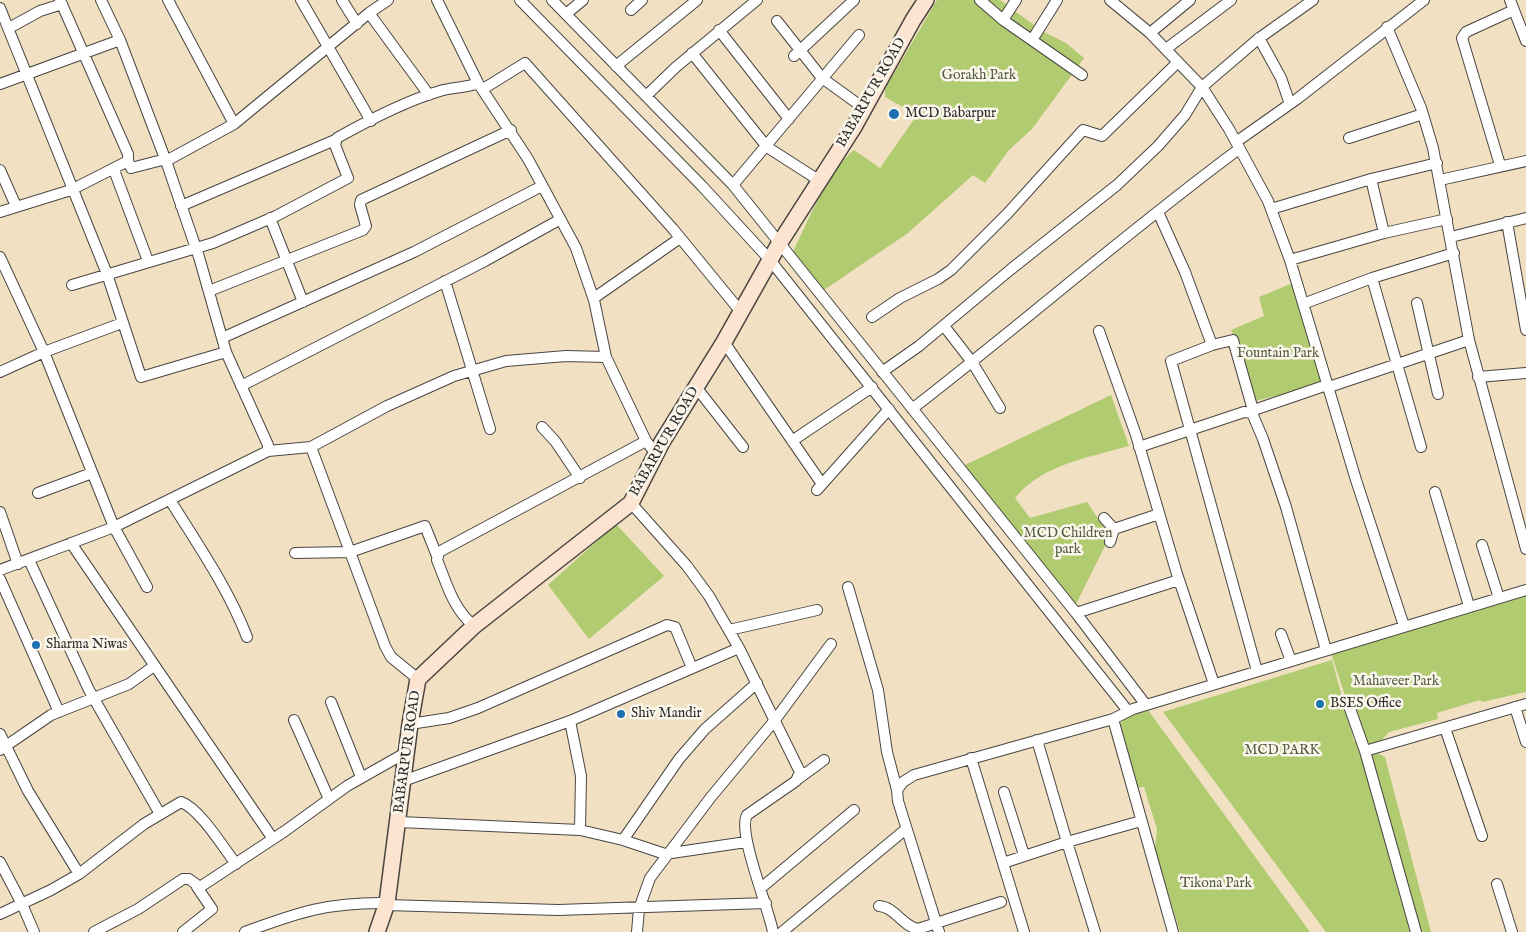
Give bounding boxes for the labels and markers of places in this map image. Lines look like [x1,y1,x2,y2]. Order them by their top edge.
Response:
place label: MCD Babarpur [905,106,996,122]
marker: MCD Babarpur [887,107,901,121]
place label: Sharma Niwas [46,637,128,653]
marker: Sharma Niwas [30,639,42,651]
place label: BSES Office [1330,696,1401,712]
marker: BSES Office [1314,698,1326,710]
place label: Shiv Mandir [631,706,702,722]
marker: Shiv Mandir [615,708,627,720]

